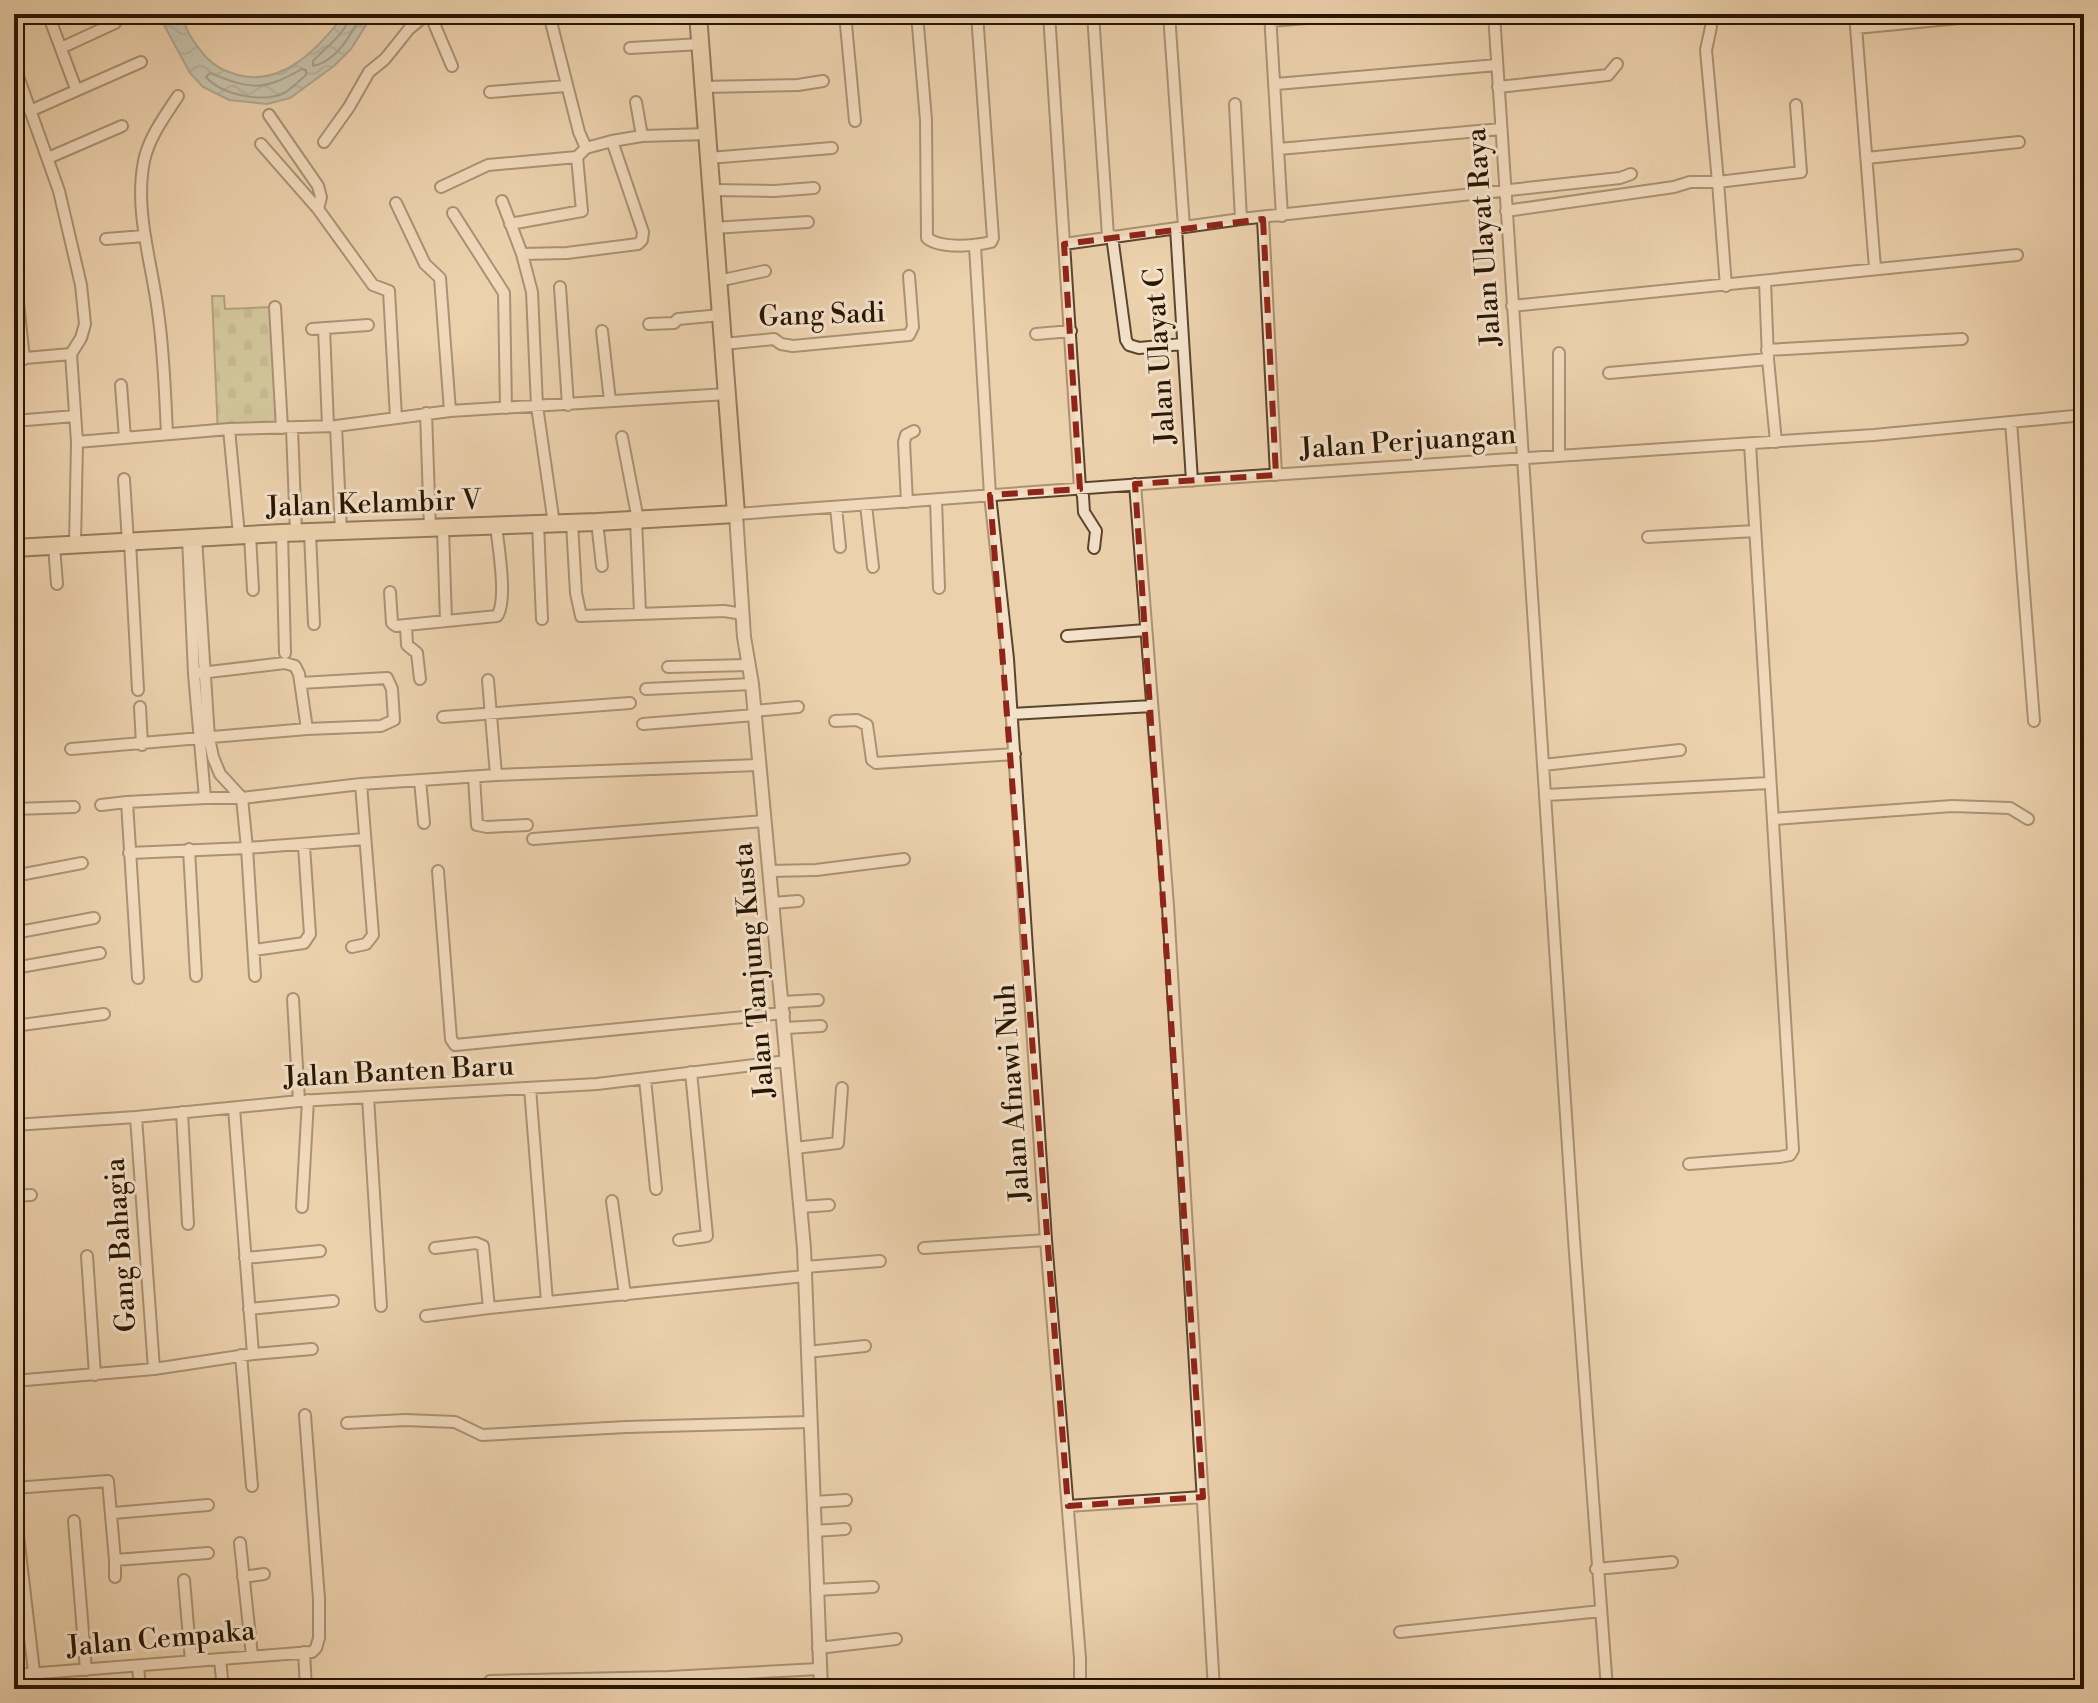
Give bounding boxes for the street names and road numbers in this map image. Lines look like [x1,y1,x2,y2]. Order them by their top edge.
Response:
street label: Jalan Ulayat Raya [1459,126,1509,348]
street label: Jalan Ulayat C [1136,267,1184,446]
street label: Gang Sadi [758,295,886,335]
street label: Jalan Perjuangan [1298,417,1518,467]
street label: Jalan Kelambir V [265,483,483,525]
street label: Jalan Tanjung Kusta [725,840,783,1100]
street label: Jalan Afnawi Nuh [988,983,1038,1204]
street label: Jalan Banten Baru [282,1048,515,1096]
street label: Gang Bahagia [97,1156,145,1333]
street label: Jalan Cempaka [64,1613,257,1665]

